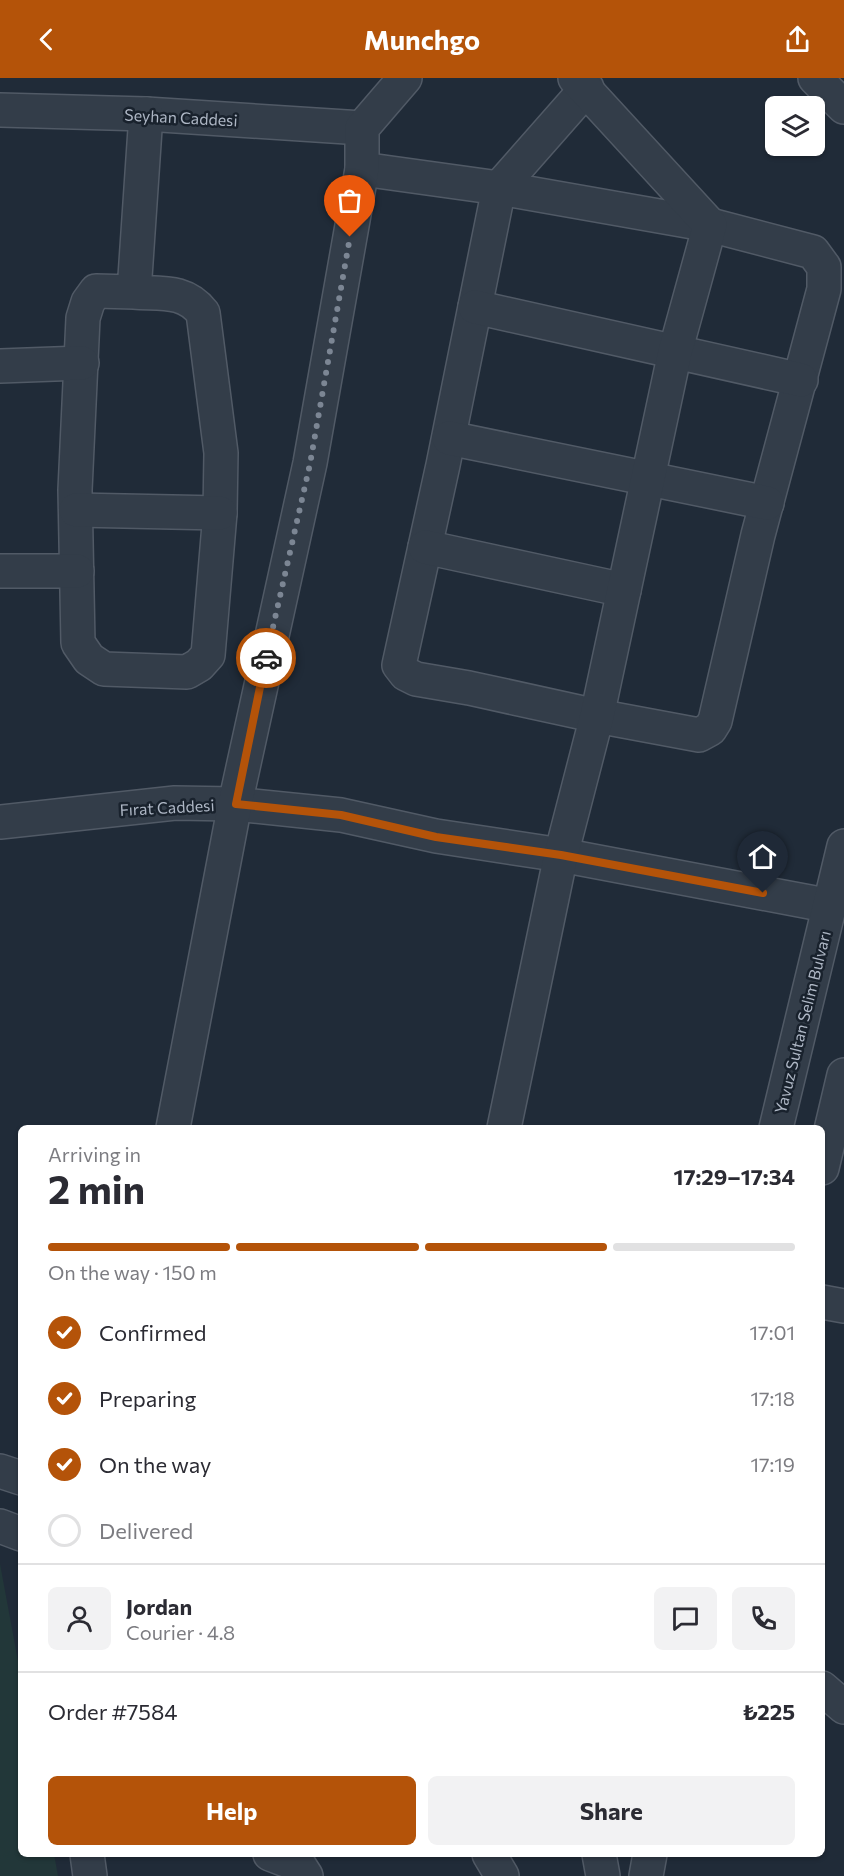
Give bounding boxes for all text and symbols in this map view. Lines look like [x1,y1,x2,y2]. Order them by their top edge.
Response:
icon: back [30,23,63,56]
text: Munchgo [364,23,480,56]
icon: share [781,23,814,56]
map controls [765,96,825,156]
button: layers [765,96,825,156]
street label: Seyhan Caddesi [124,105,238,129]
pin [324,175,375,237]
icon: bag [333,184,366,217]
courier [236,628,296,688]
icon: car [250,642,283,675]
street label: Fırat Caddesi [119,795,215,819]
pin [737,831,788,893]
icon: home [746,840,779,873]
street label: Yavuz Sultan Selim Bulvarı [770,928,834,1116]
text: Arriving in [48,1142,141,1166]
text: 17:29–17:34 [674,1163,795,1190]
text: 2 min [48,1164,145,1212]
text: On the way · 150 m [48,1260,217,1284]
icon: check [48,1316,81,1349]
text: Confirmed [99,1319,206,1346]
text: 17:01 [750,1320,795,1344]
icon: check [48,1382,81,1415]
text: Preparing [99,1385,196,1412]
text: 17:18 [750,1386,795,1410]
icon: check [48,1448,81,1481]
text: On the way [99,1451,211,1478]
text: 17:19 [750,1452,795,1476]
text: Delivered [99,1517,193,1544]
button: person [48,1587,111,1650]
button: chat [654,1587,717,1650]
button: phone [732,1587,795,1650]
text: Jordan [126,1593,192,1620]
text: Courier · 4.8 [126,1620,235,1644]
text: Order #7584 [48,1698,177,1725]
text: ₺225 [742,1698,795,1725]
button: Help [48,1776,416,1845]
button: Share [428,1776,795,1845]

